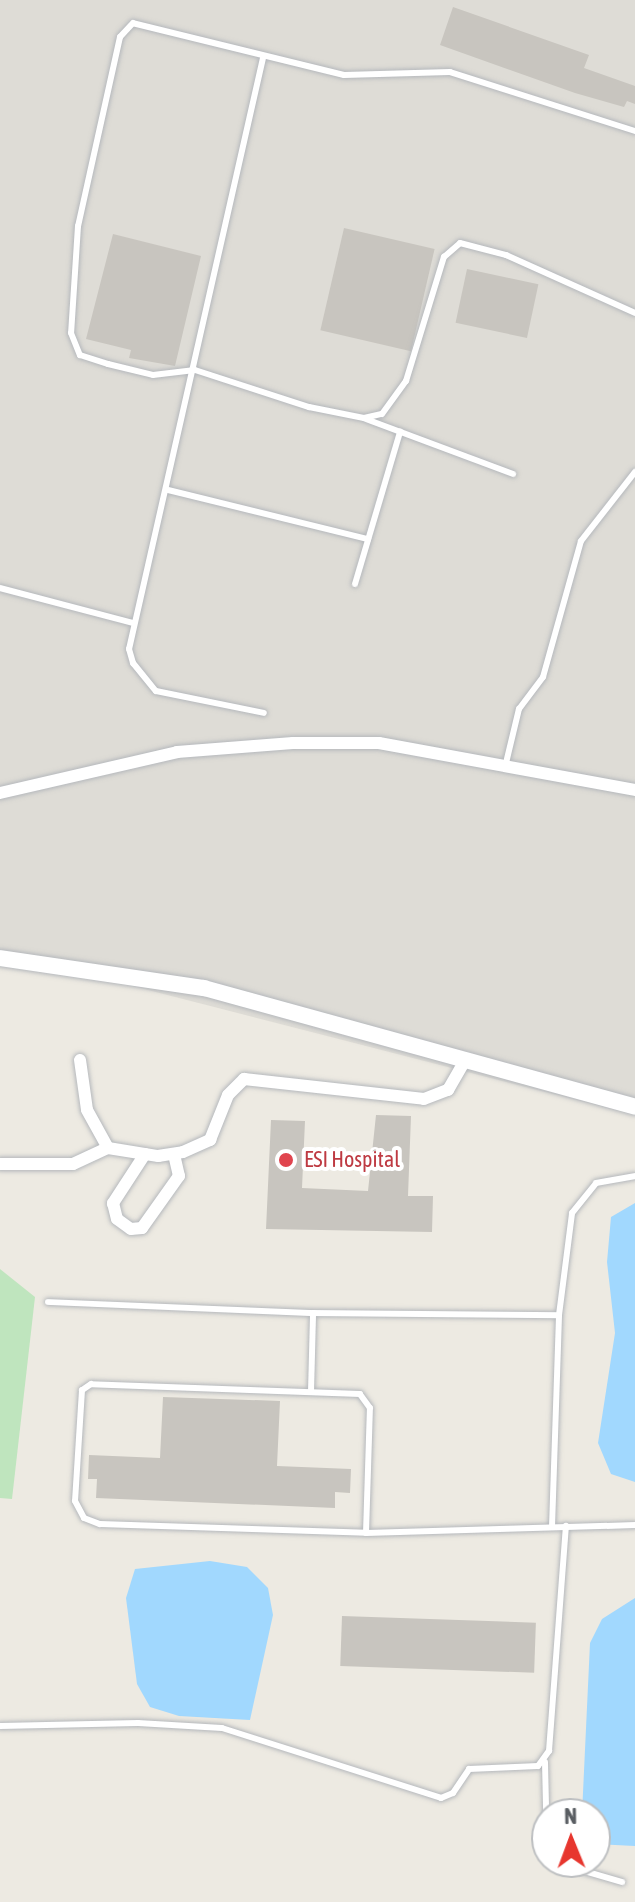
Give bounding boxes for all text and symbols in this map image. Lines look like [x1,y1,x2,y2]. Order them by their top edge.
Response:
place label: ESI Hospital [304,1147,400,1173]
marker: ESI Hospital [275,1149,297,1171]
north arrow [531,1798,611,1878]
text: N [564,1803,577,1829]

